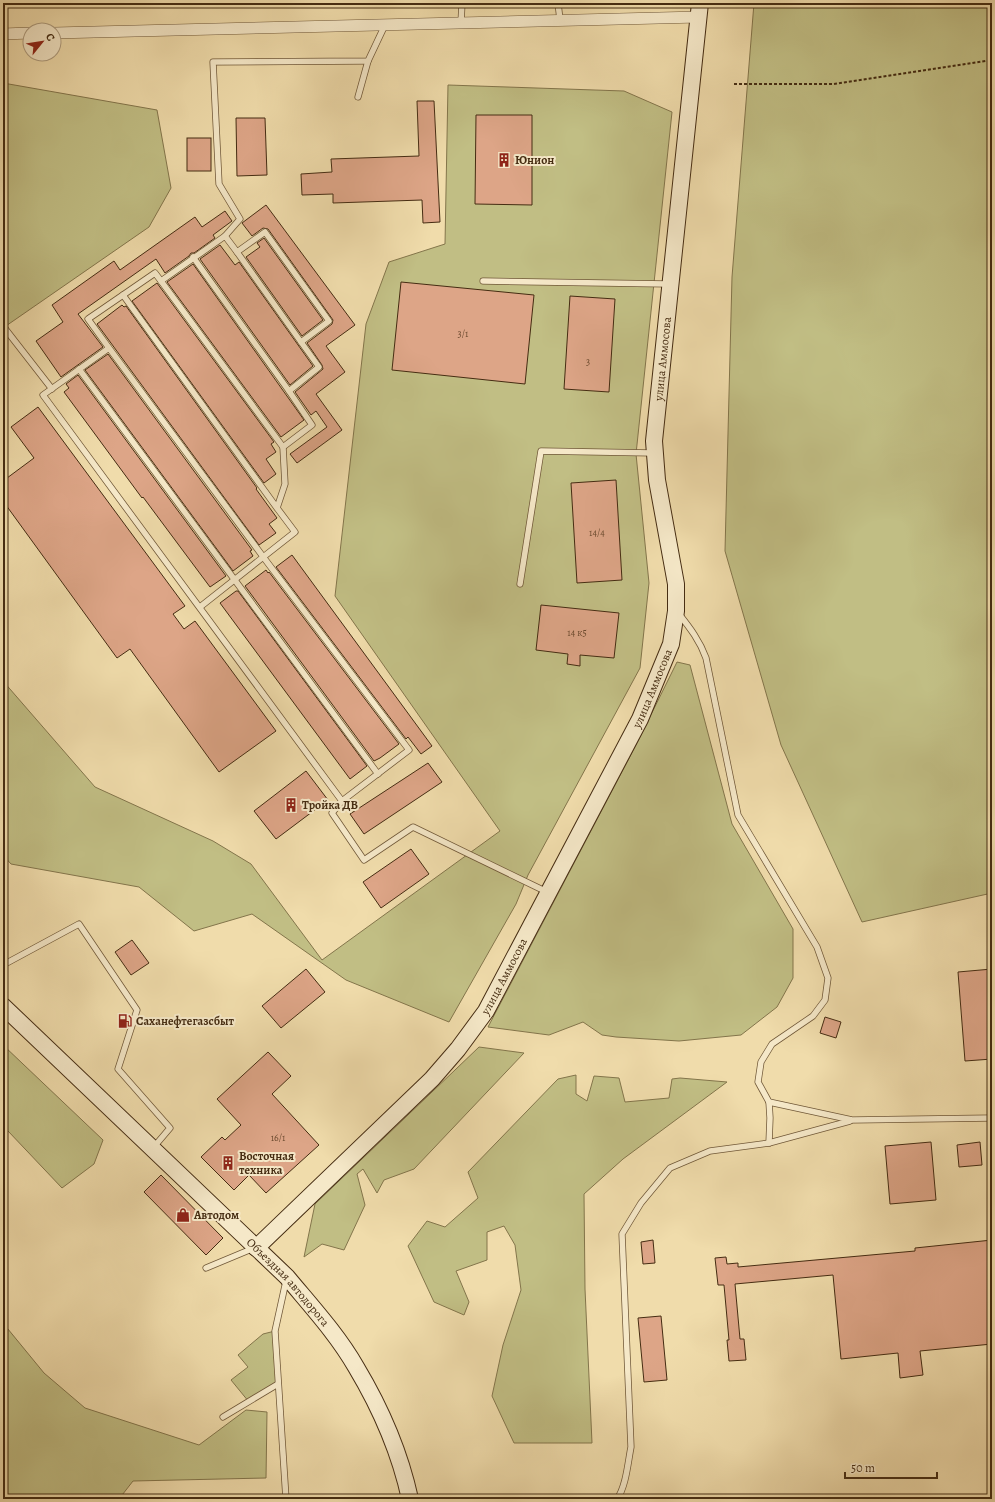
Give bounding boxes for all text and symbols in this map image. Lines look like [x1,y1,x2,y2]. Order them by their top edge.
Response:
north arrow [22,22,62,62]
text: С [42,31,59,44]
building icon: Юнион [496,152,512,168]
place label: Юнион [515,152,554,168]
street label: улица Аммосова [650,316,675,403]
house number: 3/1 [458,327,469,340]
house number: 3 [586,355,590,368]
house number: 14/4 [589,526,605,539]
house number: 14 к5 [567,626,587,639]
street label: улица Аммосова [628,646,676,732]
building icon: Тройка ДВ [283,797,299,813]
place label: Тройка ДВ [302,797,359,813]
street label: улица Аммосова [477,935,531,1019]
fuel station icon: Саханефтегазсбыт [117,1013,133,1029]
place label: Саханефтегазсбыт [136,1013,234,1029]
house number: 16/1 [271,1131,286,1144]
place label: Восточная техника [239,1148,294,1178]
building icon: Восточная техника [220,1155,236,1171]
shop icon: Автодом [175,1207,191,1223]
place label: Автодом [193,1207,239,1223]
street label: Объездная автодорога [243,1234,333,1330]
scale bar [845,1454,937,1480]
text: 50 m [851,1460,875,1476]

